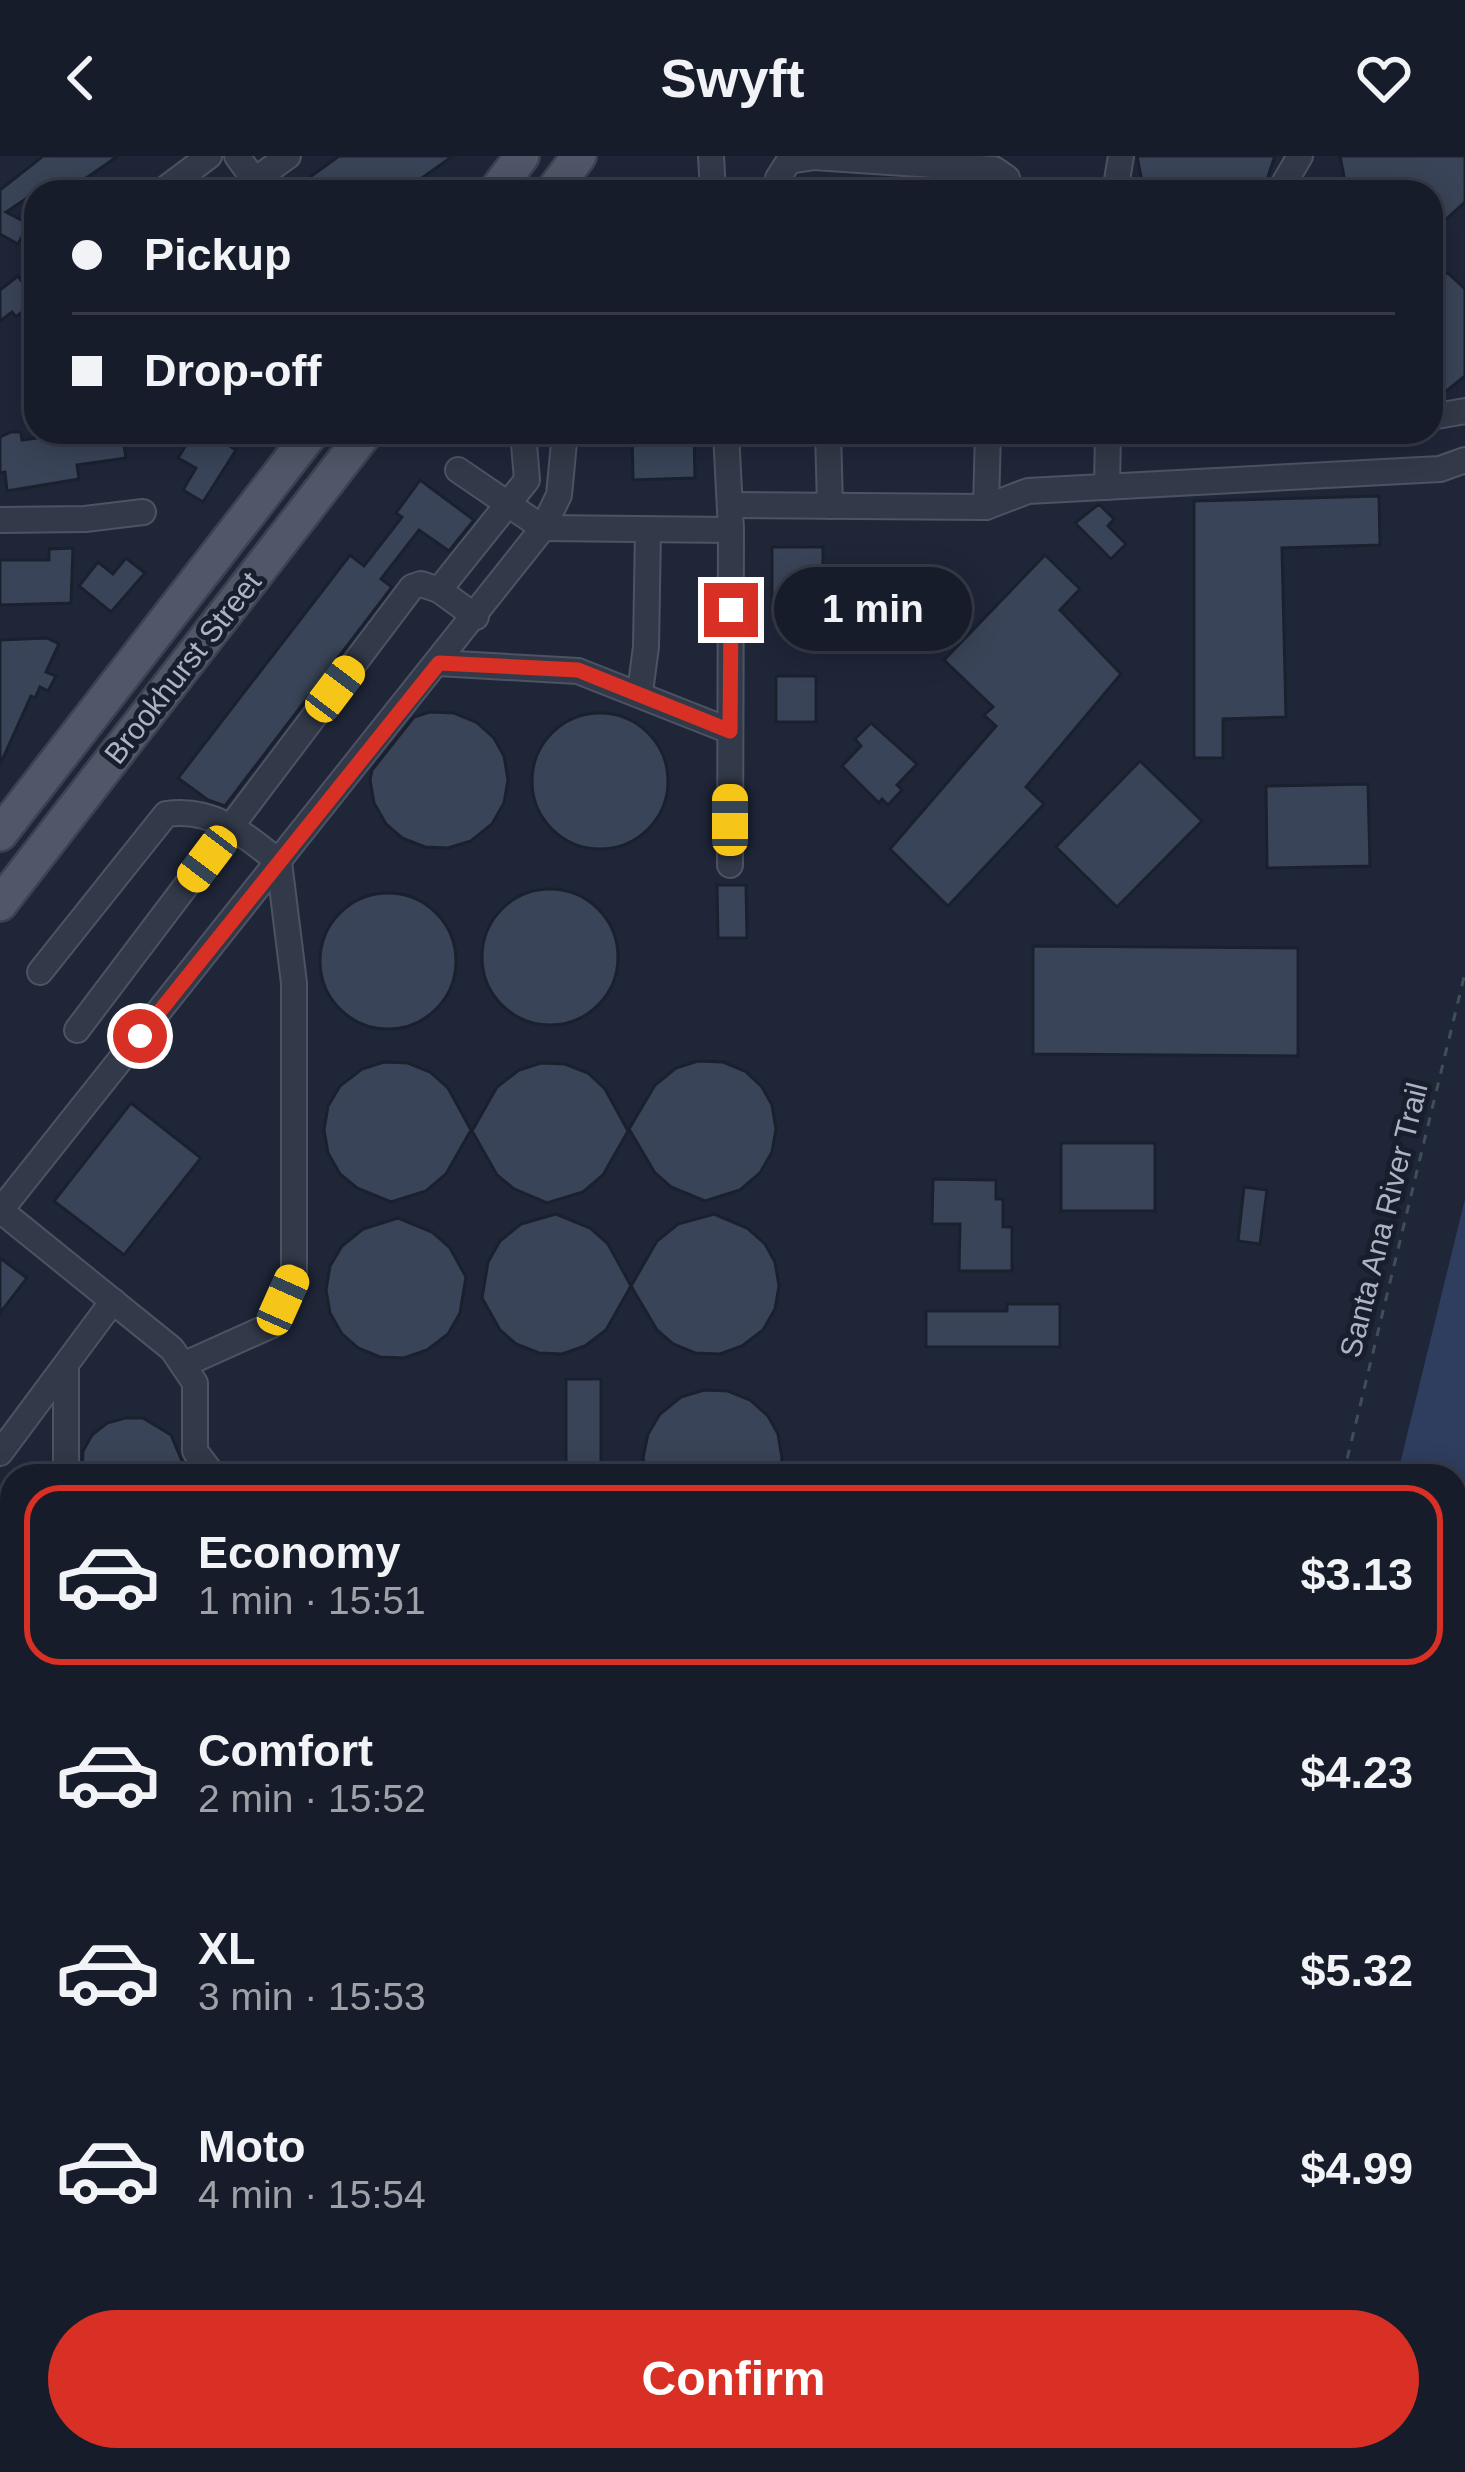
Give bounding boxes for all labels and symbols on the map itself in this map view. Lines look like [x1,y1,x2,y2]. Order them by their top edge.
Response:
street label: Brookhurst Street [98,565,268,770]
callout: 1 min [773,568,971,652]
route end [704,583,758,637]
car [299,649,371,729]
car [712,784,748,856]
car [171,819,243,899]
route start [113,1009,167,1063]
street label: Santa Ana River Trail [1333,1079,1434,1361]
car [252,1260,314,1340]

